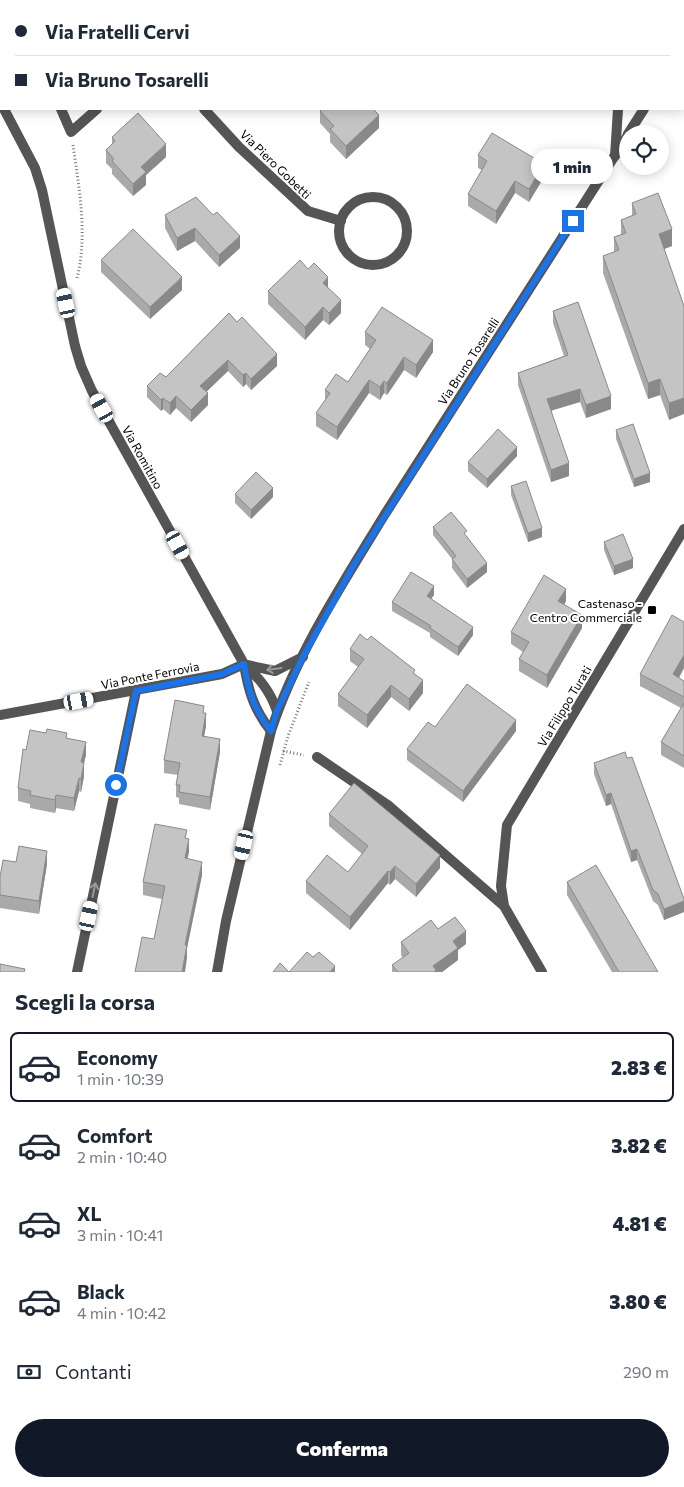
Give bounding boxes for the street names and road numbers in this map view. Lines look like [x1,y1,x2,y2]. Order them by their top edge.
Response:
street label: Via Piero Gobetti [238,127,314,201]
street label: Via Bruno Tosarelli [435,315,501,407]
street label: Via Romitino [120,423,166,491]
street label: Via Ponte Ferrovia [100,659,200,691]
street label: Via Filippo Turati [534,663,594,749]

